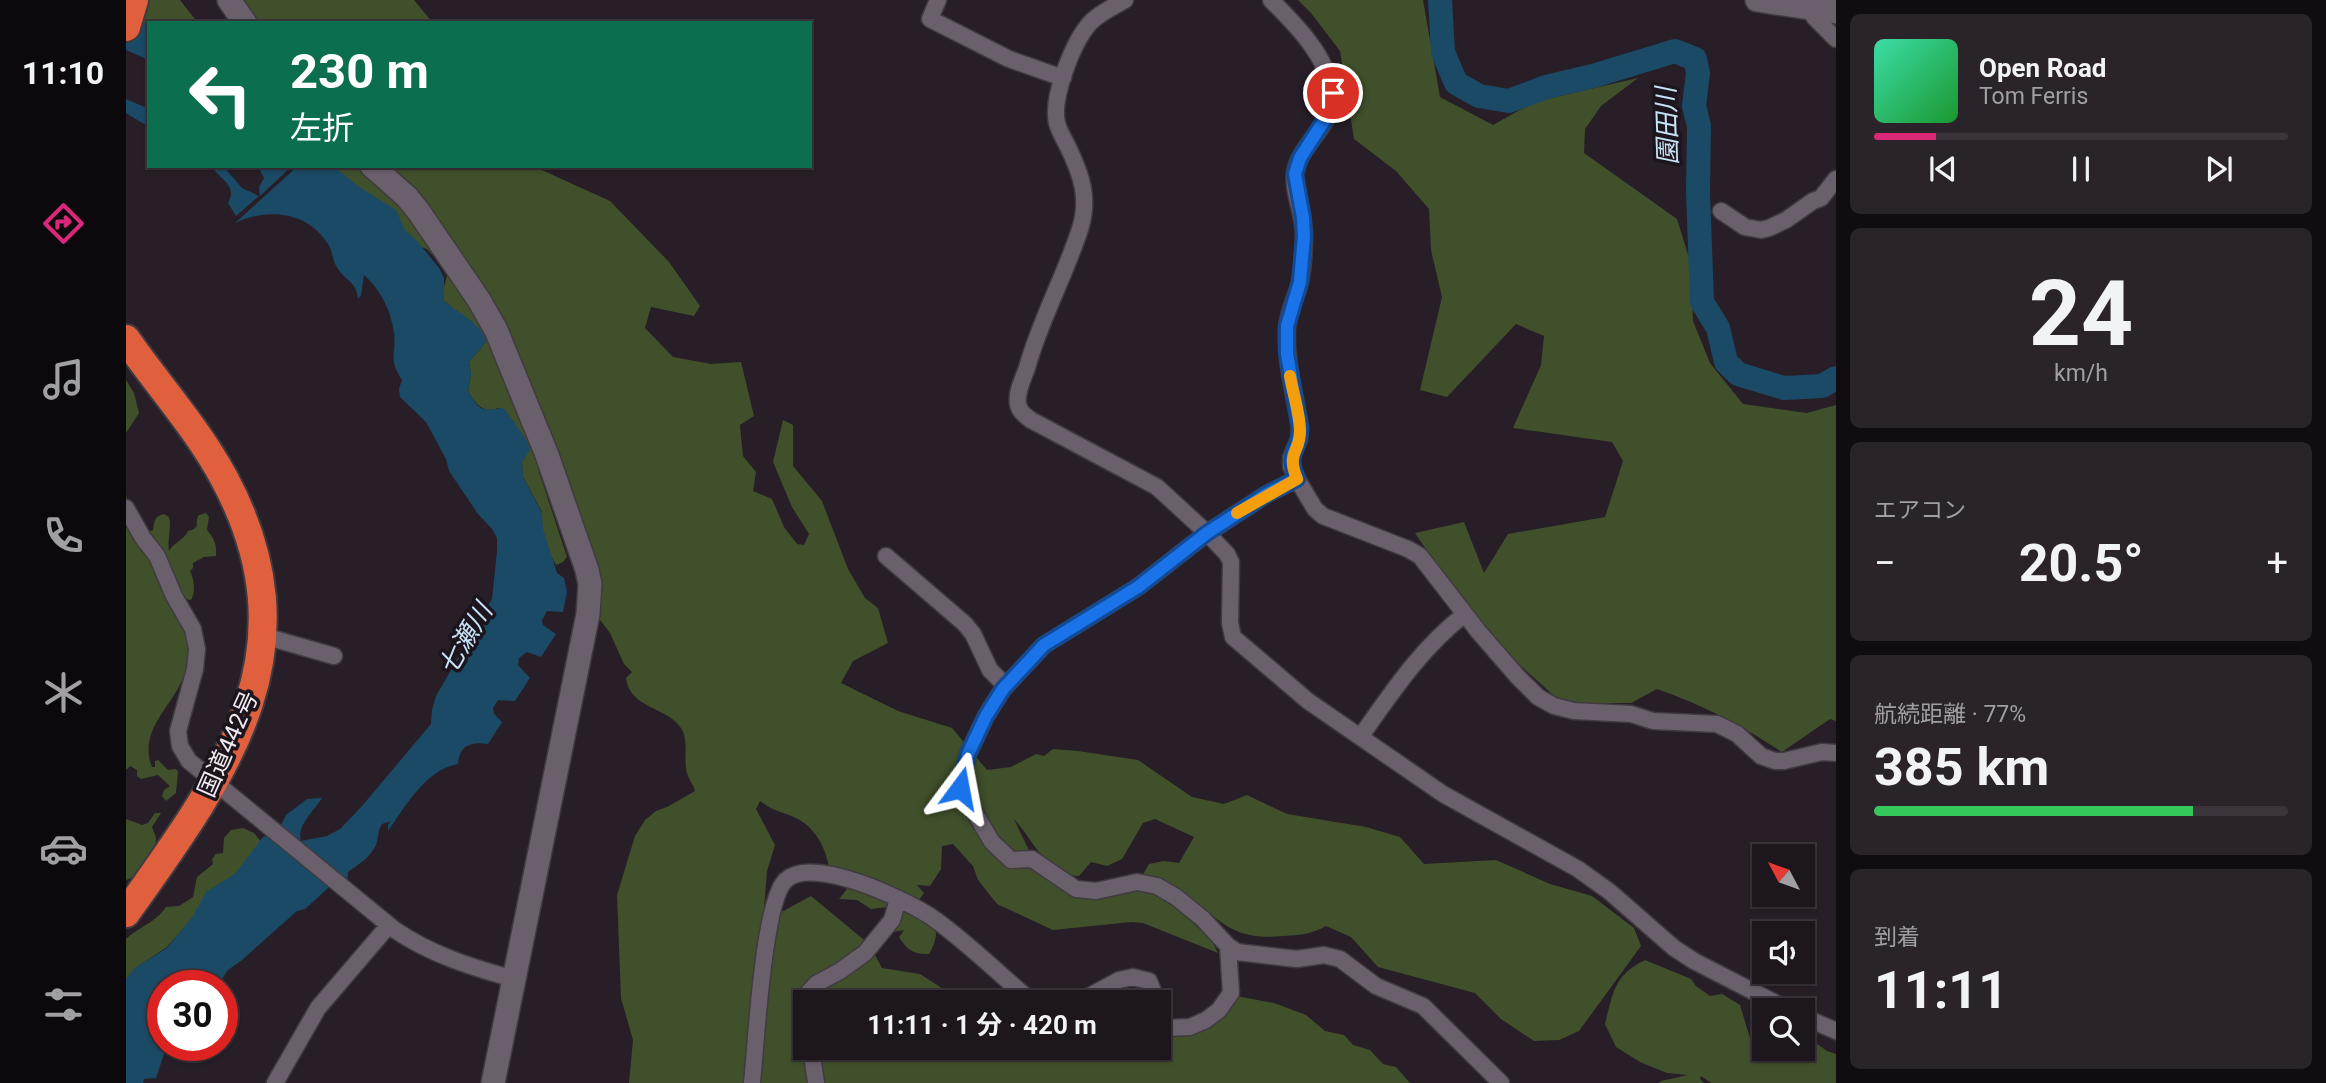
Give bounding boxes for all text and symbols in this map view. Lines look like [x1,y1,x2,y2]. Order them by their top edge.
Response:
text: 230 m [290,43,429,100]
icon: left [175,49,266,140]
text: Open Road [1979,53,2107,83]
text: 11:10 [22,54,104,92]
pin [1303,63,1363,123]
icon: arrive [1314,74,1352,112]
text: Tom Ferris [1979,83,2088,110]
water label: 園田川 [1651,84,1683,166]
text: 左折 [290,109,354,147]
icon: previous [1924,150,1962,188]
icon: pause [2062,150,2100,188]
icon: next [2200,150,2238,188]
icon: directions [39,199,88,248]
text: 24 [2029,261,2133,367]
icon: music [39,355,88,404]
text: km/h [2054,360,2108,387]
text: エアコン [1874,497,1966,524]
icon: phone [39,511,88,560]
text: 20.5° [2019,533,2144,594]
text: − [1874,541,1896,585]
text: + [2266,541,2288,585]
water label: 七瀬川 [432,595,499,680]
icon: climate [39,668,88,717]
street label: 国道442号 [192,687,264,801]
text: 航続距離 · 77% [1874,701,2026,728]
text: 385 km [1874,737,2049,798]
position arrow [923,751,997,825]
icon: car [39,824,88,873]
north arrow [1752,844,1815,906]
map controls [1752,844,1815,1061]
button: sound [1752,921,1815,984]
text: 到着 [1874,924,1920,951]
text: 11:11 [1874,960,2008,1021]
speed limit sign: 30 [147,970,238,1061]
icon: filters [39,980,88,1029]
button: search [1752,998,1815,1061]
text: 11:11 · 1 分 · 420 m [867,1010,1097,1040]

